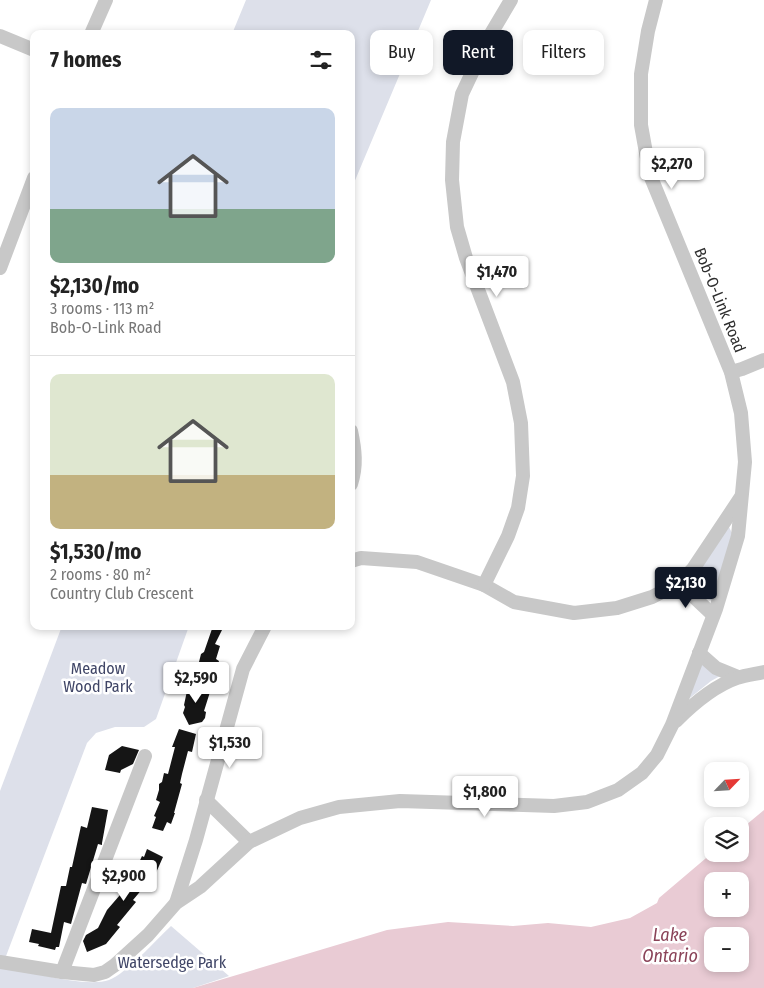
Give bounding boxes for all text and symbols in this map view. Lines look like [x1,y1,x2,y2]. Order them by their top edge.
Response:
chip: Buy [370,30,433,75]
chip: Rent [443,30,513,75]
chip: Filters [523,30,604,75]
icon: filters [307,46,335,74]
text: 7 homes [50,47,121,73]
icon: home [148,141,238,231]
pin: $2,270 [631,148,713,190]
text: $2,270 [651,154,693,173]
street label: Bob-O-Link Road [690,245,750,355]
pin: $1,470 [456,256,538,298]
text: $1,470 [477,262,517,281]
text: $2,130/mo [50,273,139,299]
text: 3 rooms · 113 m² [50,299,154,318]
text: Bob-O-Link Road [50,318,161,337]
icon: home [148,406,238,496]
text: $1,530/mo [50,539,142,565]
text: 2 rooms · 80 m² [50,565,151,584]
pin: $2,130 [645,566,727,609]
text: $2,130 [666,573,706,592]
text: Country Club Crescent [50,584,193,603]
park label: Meadow Wood Park [63,659,133,696]
pin: $2,590 [155,662,237,704]
text: $2,590 [174,668,218,687]
pin: $1,530 [189,726,271,769]
text: $1,530 [209,733,251,752]
north arrow [704,762,749,808]
map controls [704,762,749,972]
pin: $1,800 [444,776,526,818]
text: $1,800 [463,782,507,801]
button: layers [704,817,749,862]
pin: $2,900 [83,860,165,902]
text: $2,900 [102,866,146,885]
button: + [704,872,749,917]
water label: Lake Ontario [642,924,698,967]
button: − [704,927,749,972]
park label: Watersedge Park [118,953,227,972]

